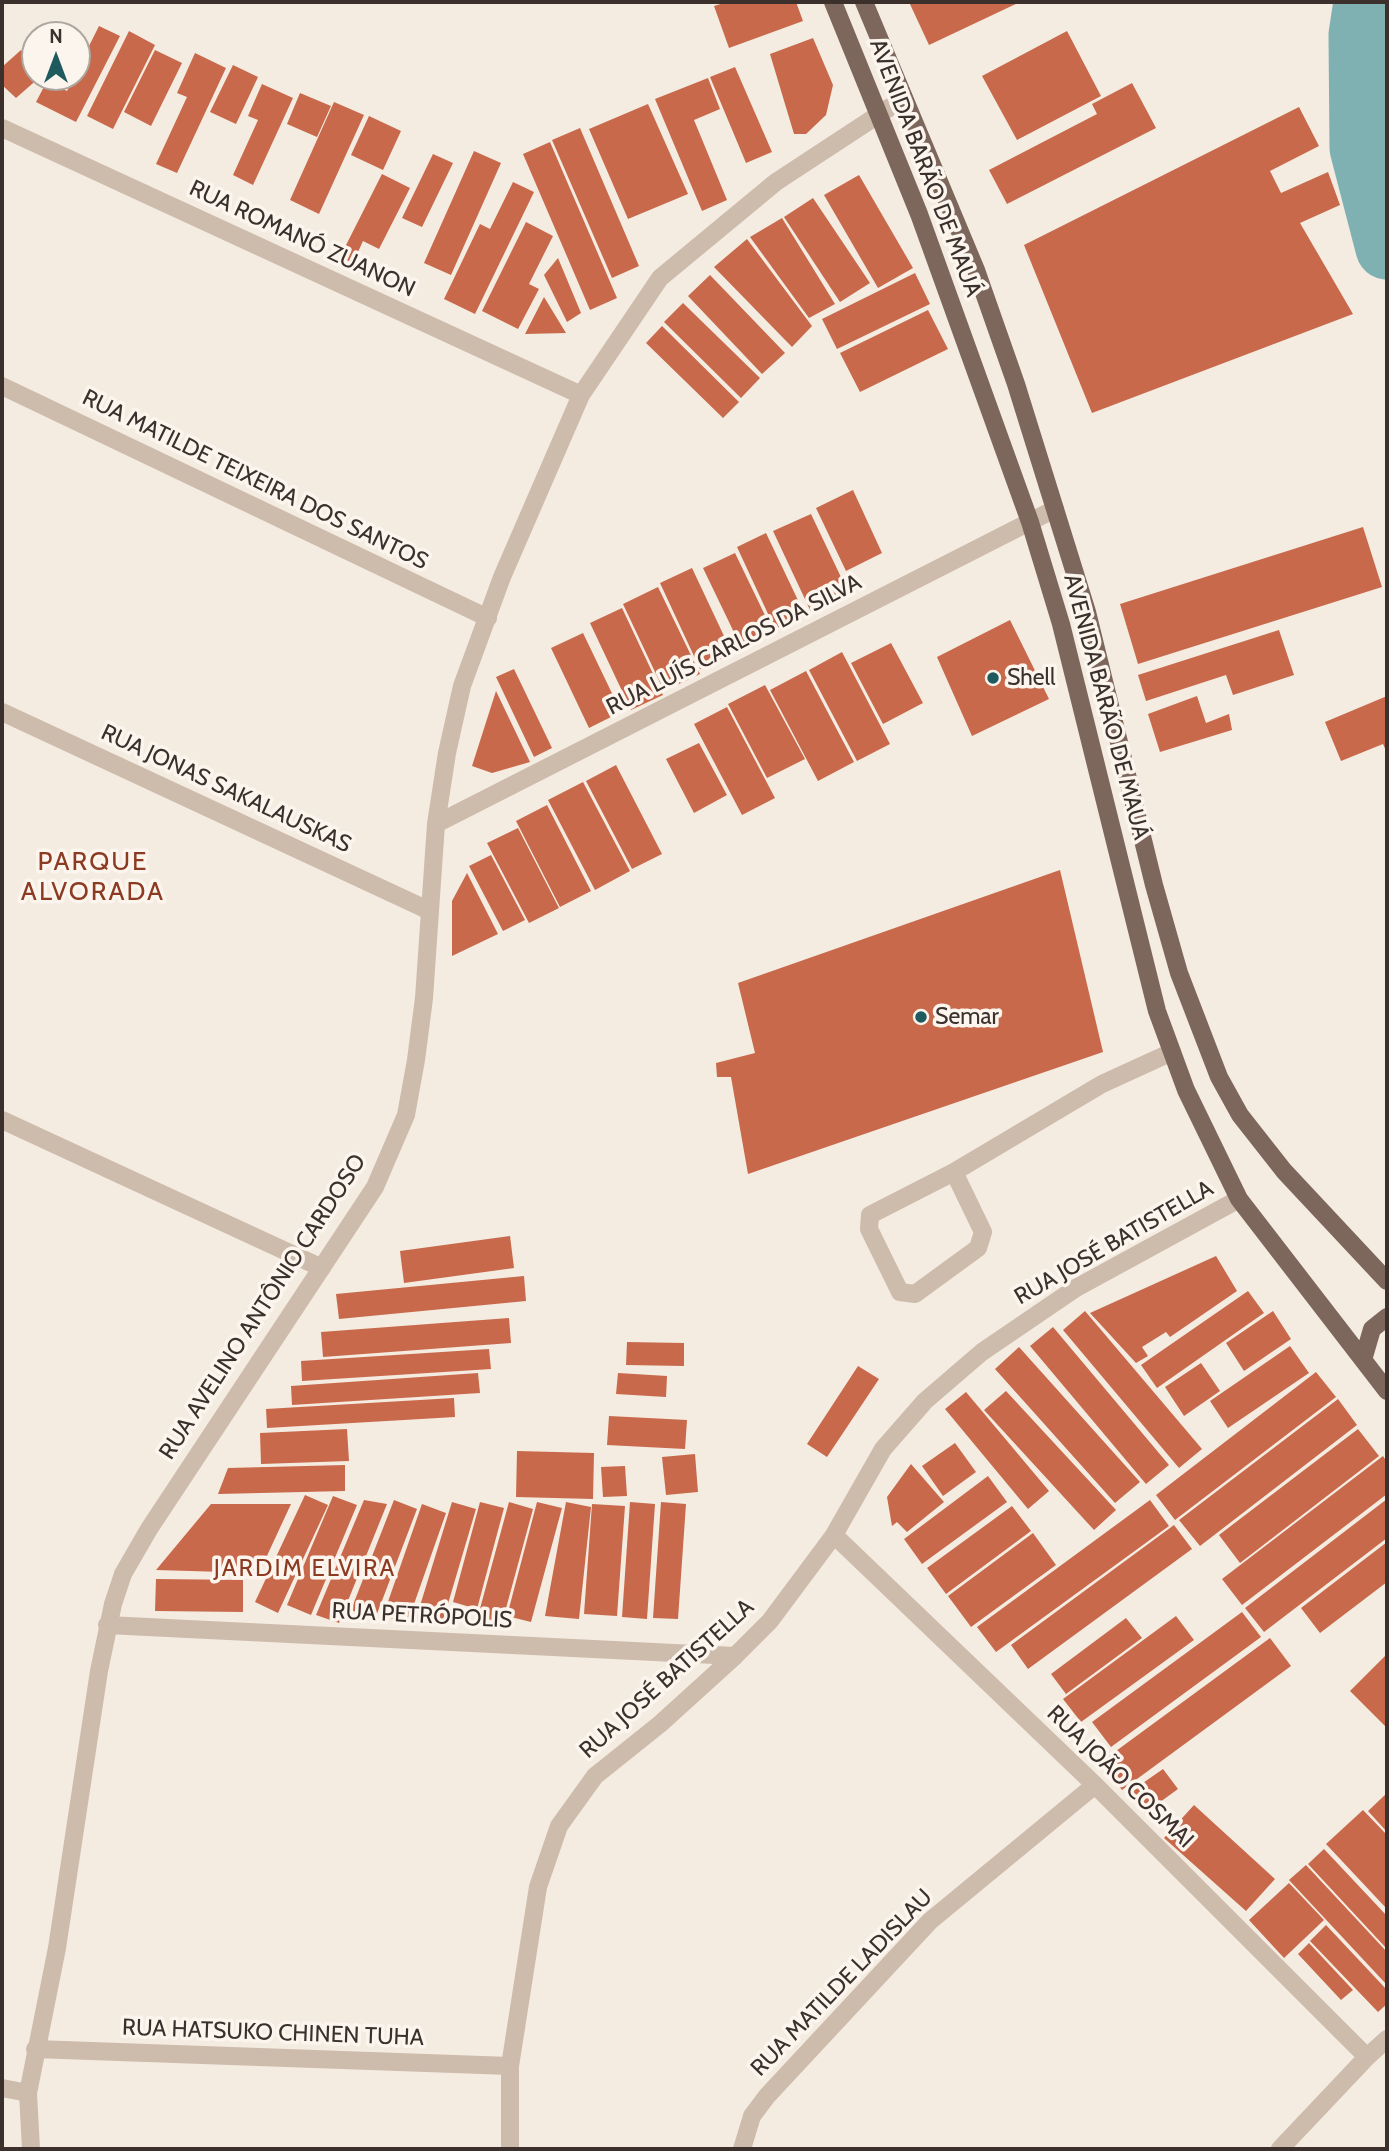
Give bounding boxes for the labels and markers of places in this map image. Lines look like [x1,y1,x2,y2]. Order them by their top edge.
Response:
place label: Shell [1007,664,1055,692]
marker: Shell [985,670,1001,686]
place label: Semar [935,1003,999,1031]
marker: Semar [913,1009,929,1025]

